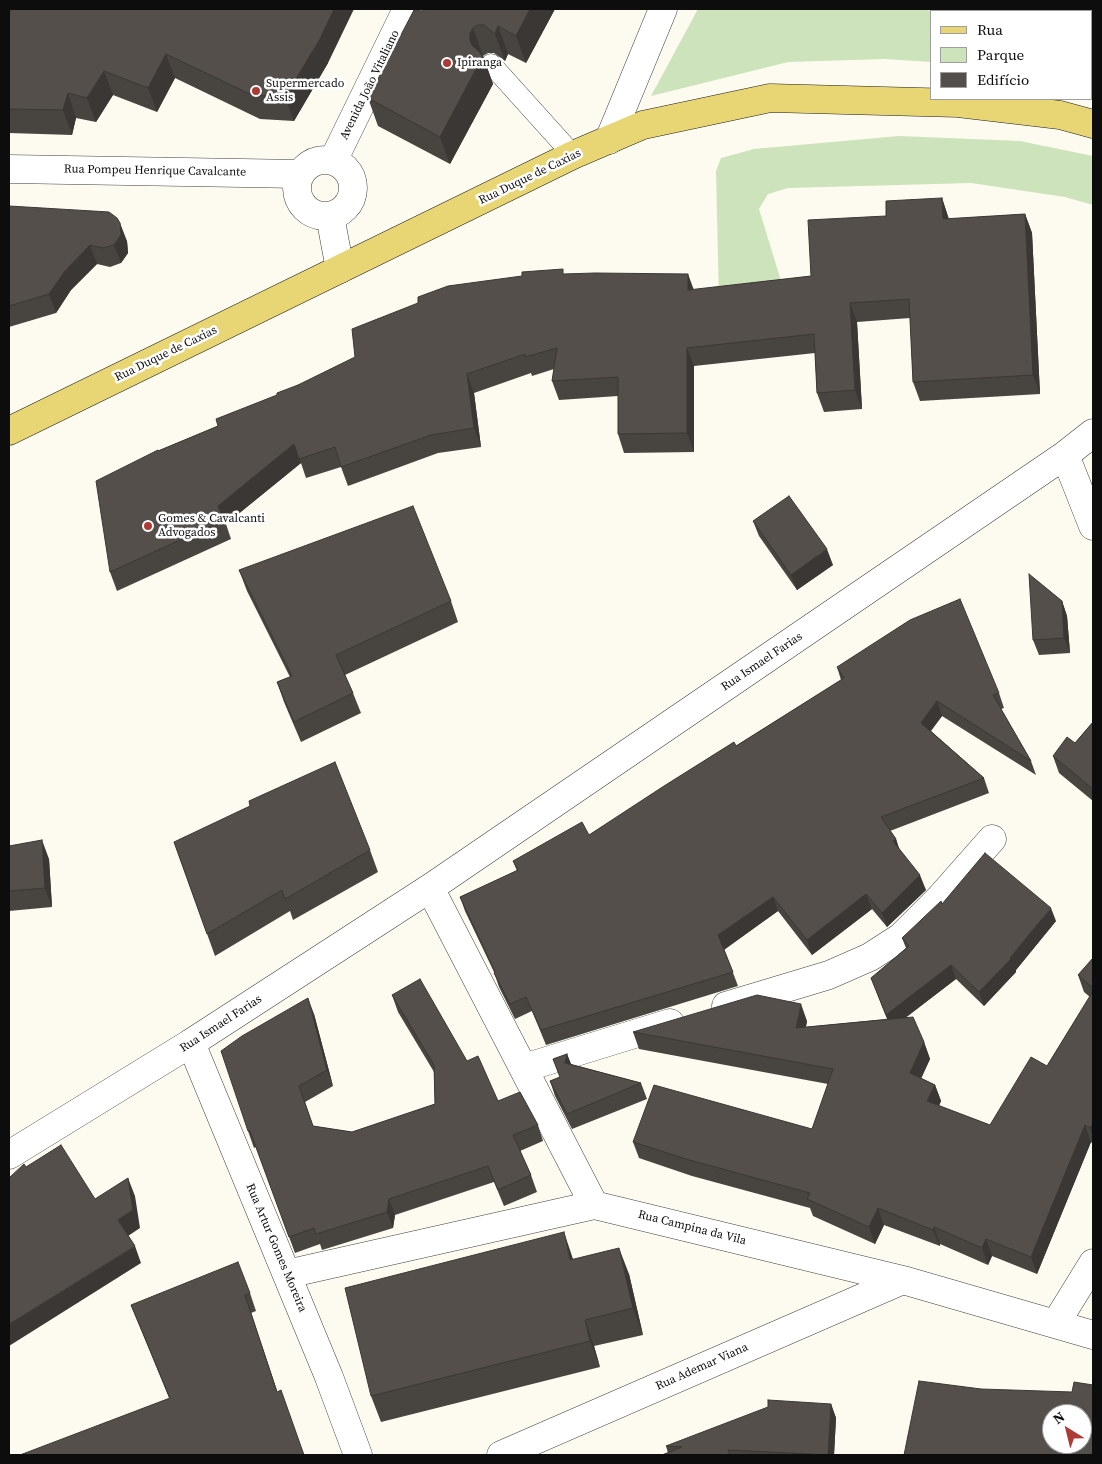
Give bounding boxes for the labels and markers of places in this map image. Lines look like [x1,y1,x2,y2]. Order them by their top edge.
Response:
place label: Ipiranga [457,56,502,70]
marker: Ipiranga [441,57,453,69]
place label: Supermercado Assis [266,77,344,105]
marker: Supermercado Assis [250,85,262,97]
place label: Gomes & Cavalcanti Advogados [158,512,265,540]
marker: Gomes & Cavalcanti Advogados [142,520,154,532]

